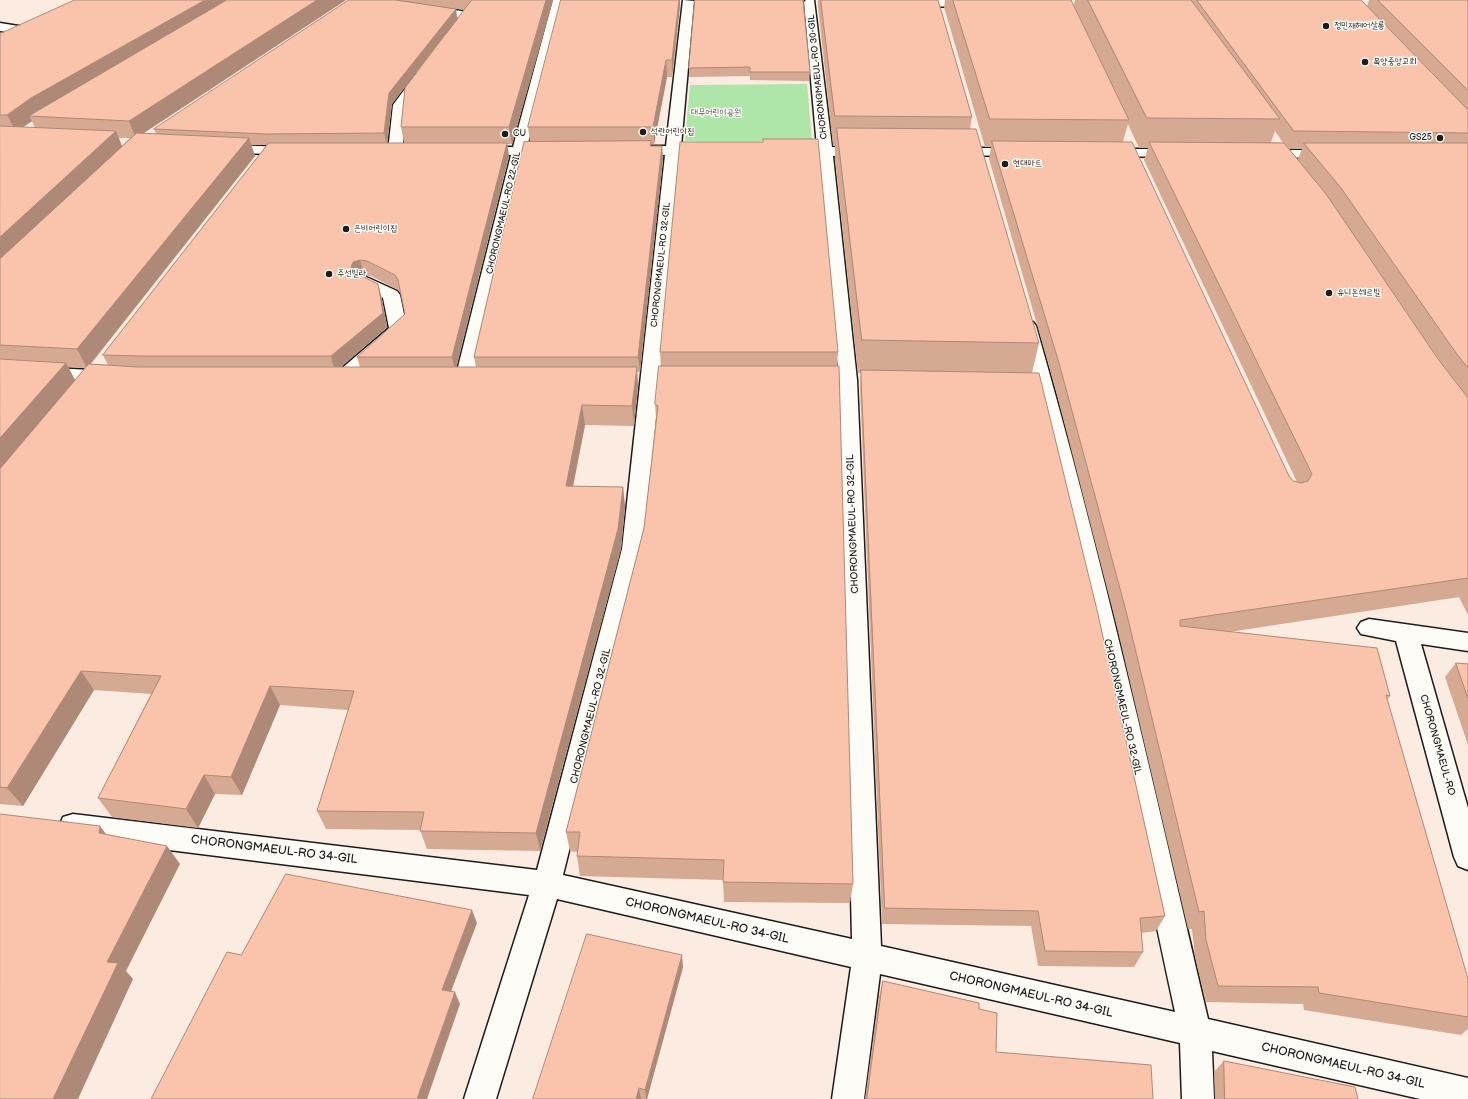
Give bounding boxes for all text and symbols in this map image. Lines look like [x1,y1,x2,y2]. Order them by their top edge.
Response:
street label: CHORONGMAEUL-RO 30-GIL [806,14,830,140]
marker: 정민재헤어살롱 [1321,21,1331,31]
place label: 정민재헤어살롱 [1334,21,1385,31]
marker: 목양중앙교회 [1360,57,1370,67]
place label: 목양중앙교회 [1373,57,1416,67]
park label: 대무어린이공원 [691,108,741,118]
marker: 석란어린이집 [638,127,648,137]
place label: 석란어린이집 [651,127,694,137]
marker: CU [500,129,510,139]
place label: CU [513,129,526,139]
place label: GS25 [1409,133,1432,143]
marker: GS25 [1435,133,1445,143]
street label: CHORONGMAEUL-RO 22-GIL [485,151,523,275]
marker: 현대마트 [1000,159,1010,169]
place label: 현대마트 [1013,159,1042,169]
street label: CHORONGMAEUL-RO 32-GIL [649,202,673,328]
marker: 은비어린이집 [341,224,351,234]
place label: 은비어린이집 [354,224,397,234]
marker: 주선빌라 [324,269,334,279]
place label: 주선빌라 [337,269,366,279]
marker: 유니온쉐르빌 [1324,288,1334,298]
place label: 유니온쉐르빌 [1337,288,1380,298]
street label: CHORONGMAEUL-RO 32-GIL [845,454,861,594]
street label: CHORONGMAEUL-RO 32-GIL [1100,638,1144,776]
street label: CHORONGMAEUL-RO 32-GIL [568,647,614,785]
street label: CHORONGMAEUL-RO [1417,693,1457,797]
street label: CHORONGMAEUL-RO 34-GIL [190,833,358,867]
street label: CHORONGMAEUL-RO 34-GIL [624,895,790,947]
street label: CHORONGMAEUL-RO 34-GIL [948,969,1114,1021]
street label: CHORONGMAEUL-RO 34-GIL [1260,1040,1426,1092]

